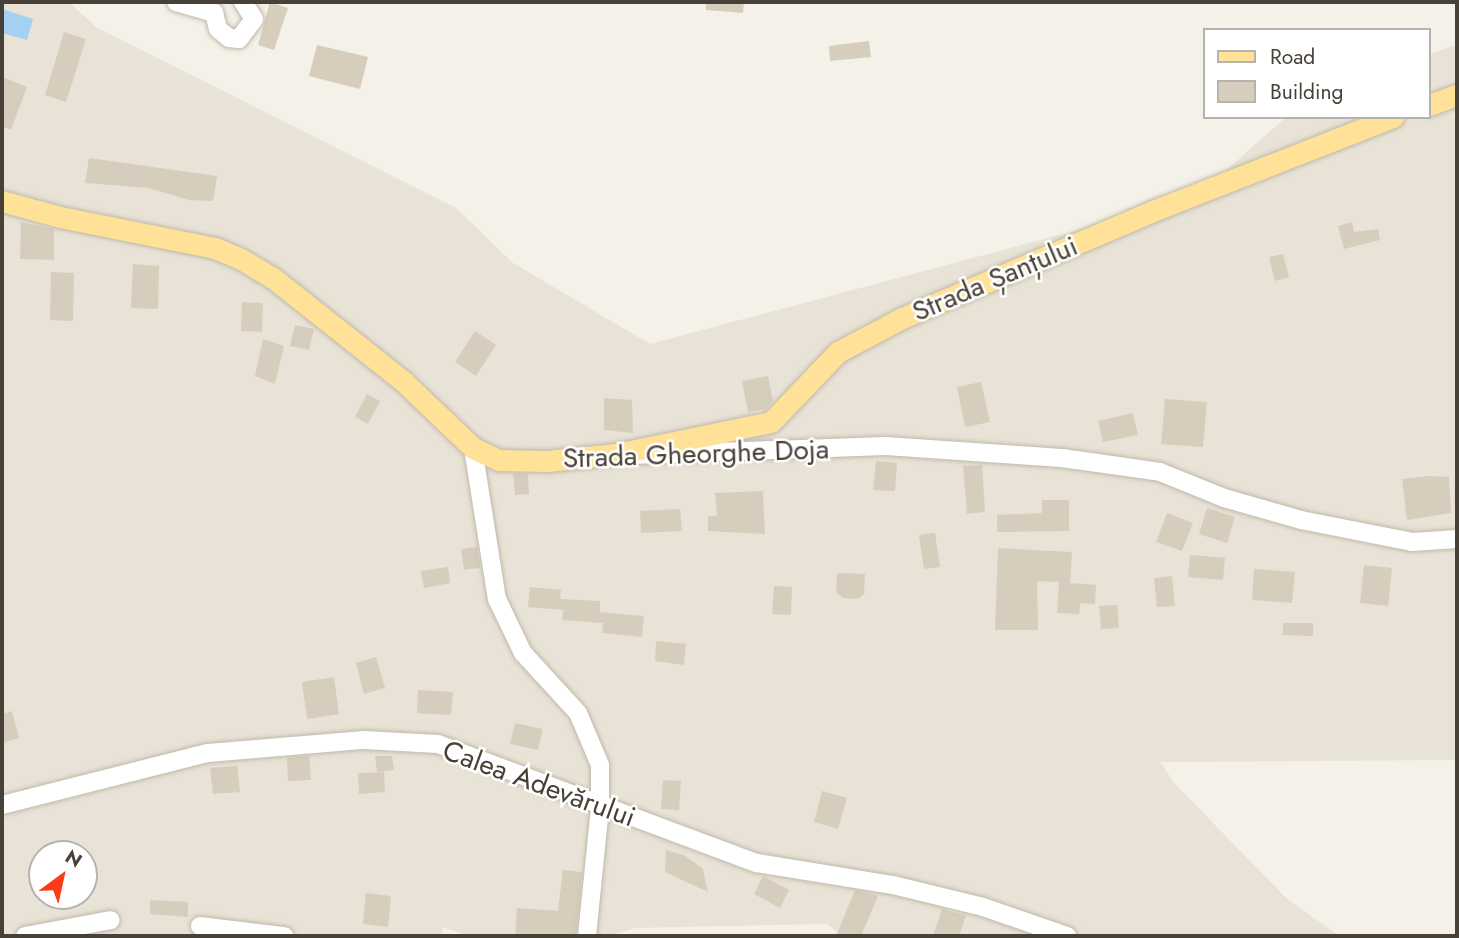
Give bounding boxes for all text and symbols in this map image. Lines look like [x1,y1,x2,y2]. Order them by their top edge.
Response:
legend [1204,28,1431,119]
text: Road [1270,42,1315,72]
text: Building [1270,77,1343,107]
street label: Strada Șanțului [907,229,1083,329]
street label: Strada Gheorghe Doja [562,433,830,475]
street label: Calea Adevărului [438,734,640,834]
north arrow [28,840,98,910]
text: N [60,843,87,874]

